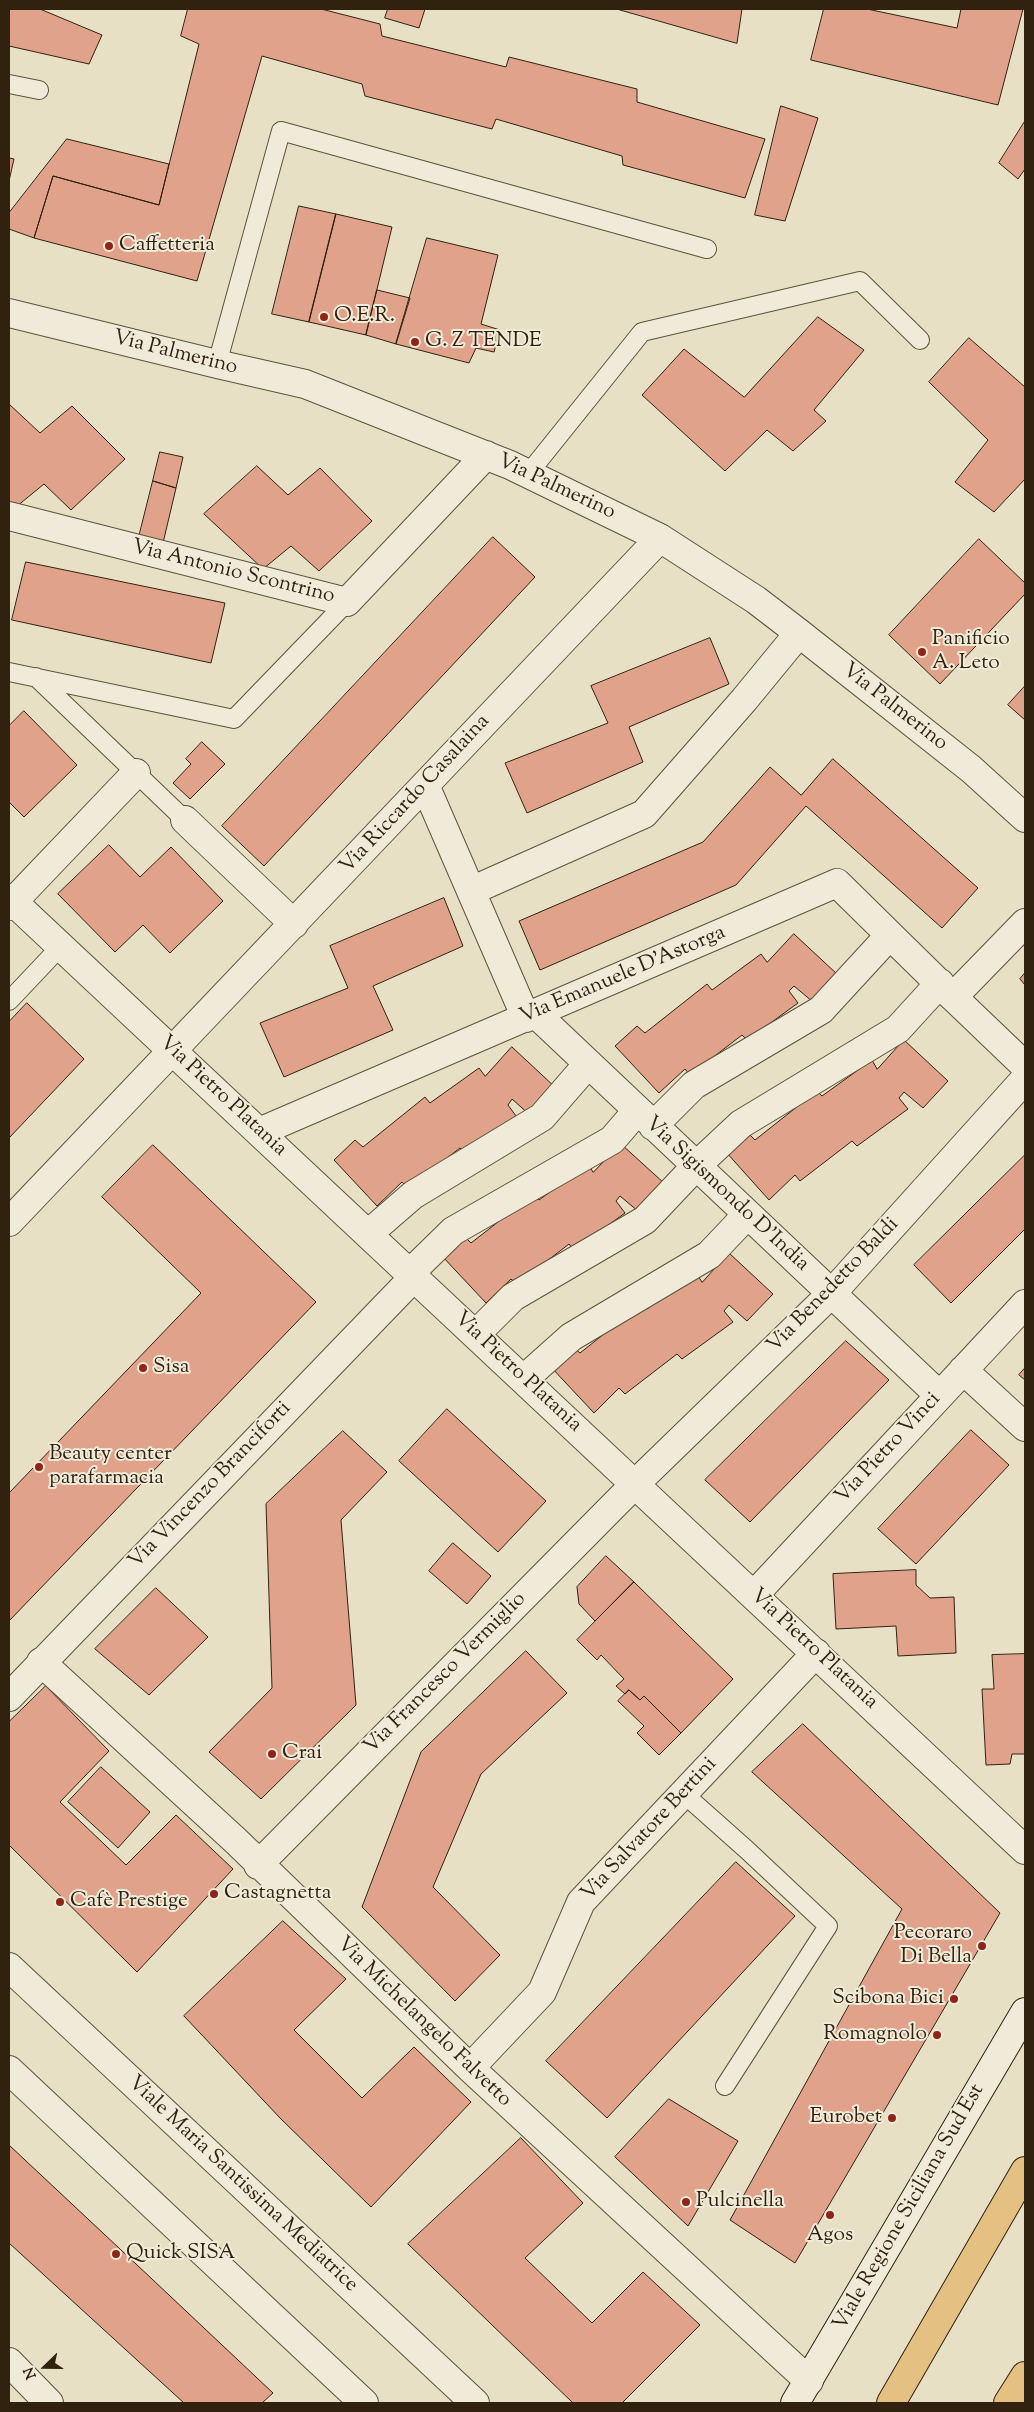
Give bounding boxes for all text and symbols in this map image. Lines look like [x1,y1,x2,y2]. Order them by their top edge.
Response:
place label: Caffetteria [119,233,215,259]
marker: Caffetteria [103,240,115,252]
place label: O.E.R. [334,304,395,330]
marker: O.E.R. [318,311,330,323]
street label: Via Palmerino [110,326,240,382]
place label: G. Z TENDE [425,329,542,355]
marker: G. Z TENDE [409,336,421,348]
street label: Via Palmerino [493,450,619,526]
street label: Via Antonio Scontrino [129,536,337,610]
place label: Panificio A. Leto [932,627,1010,677]
marker: Panificio A. Leto [916,646,928,658]
street label: Via Palmerino [836,659,952,757]
street label: Via Riccardo Casalaina [336,710,496,880]
street label: Via Emanuele D'Astorga [516,921,730,1031]
street label: Via Pietro Platania [153,1031,291,1163]
street label: Via Sigismondo D'India [638,1112,814,1278]
street label: Via Benedetto Baldi [763,1213,905,1359]
street label: Via Pietro Platania [448,1307,586,1439]
place label: Sisa [153,1355,189,1381]
marker: Sisa [137,1362,149,1374]
street label: Via Pietro Vinci [831,1388,947,1510]
street label: Via Vincenzo Branciforti [124,1397,298,1575]
place label: Beauty center parafarmacia [49,1442,172,1492]
marker: Beauty center parafarmacia [33,1461,45,1473]
street label: Via Pietro Platania [744,1584,882,1716]
street label: Via Francesco Vermiglio [360,1588,532,1760]
place label: Crai [282,1741,322,1767]
marker: Crai [266,1748,278,1760]
street label: Via Salvatore Bertini [577,1753,723,1907]
place label: Castagnetta [224,1881,331,1907]
marker: Castagnetta [208,1888,220,1900]
place label: Cafè Prestige [70,1889,188,1915]
marker: Cafè Prestige [54,1896,66,1908]
place label: Pecoraro Di Bella [894,1921,972,1971]
street label: Via Michelangelo Falvetto [330,1933,516,2113]
marker: Pecoraro Di Bella [976,1940,988,1952]
place label: Scibona Bici [832,1986,944,2012]
marker: Scibona Bici [948,1993,960,2005]
place label: Romagnolo [823,2022,927,2048]
marker: Romagnolo [931,2029,943,2041]
street label: Viale Maria Santissima Mediatrice [122,2072,362,2298]
street label: Viale Regione Siciliana Sud Est [829,2080,991,2336]
place label: Eurobet [810,2105,882,2131]
marker: Eurobet [886,2112,898,2124]
place label: Pulcinella [696,2189,784,2215]
marker: Pulcinella [680,2196,692,2208]
marker: Agos [824,2209,836,2221]
place label: Agos [807,2223,853,2249]
place label: Quick SISA [126,2241,235,2267]
marker: Quick SISA [110,2248,122,2260]
north arrow [20,2342,70,2392]
text: N [20,2364,42,2382]

